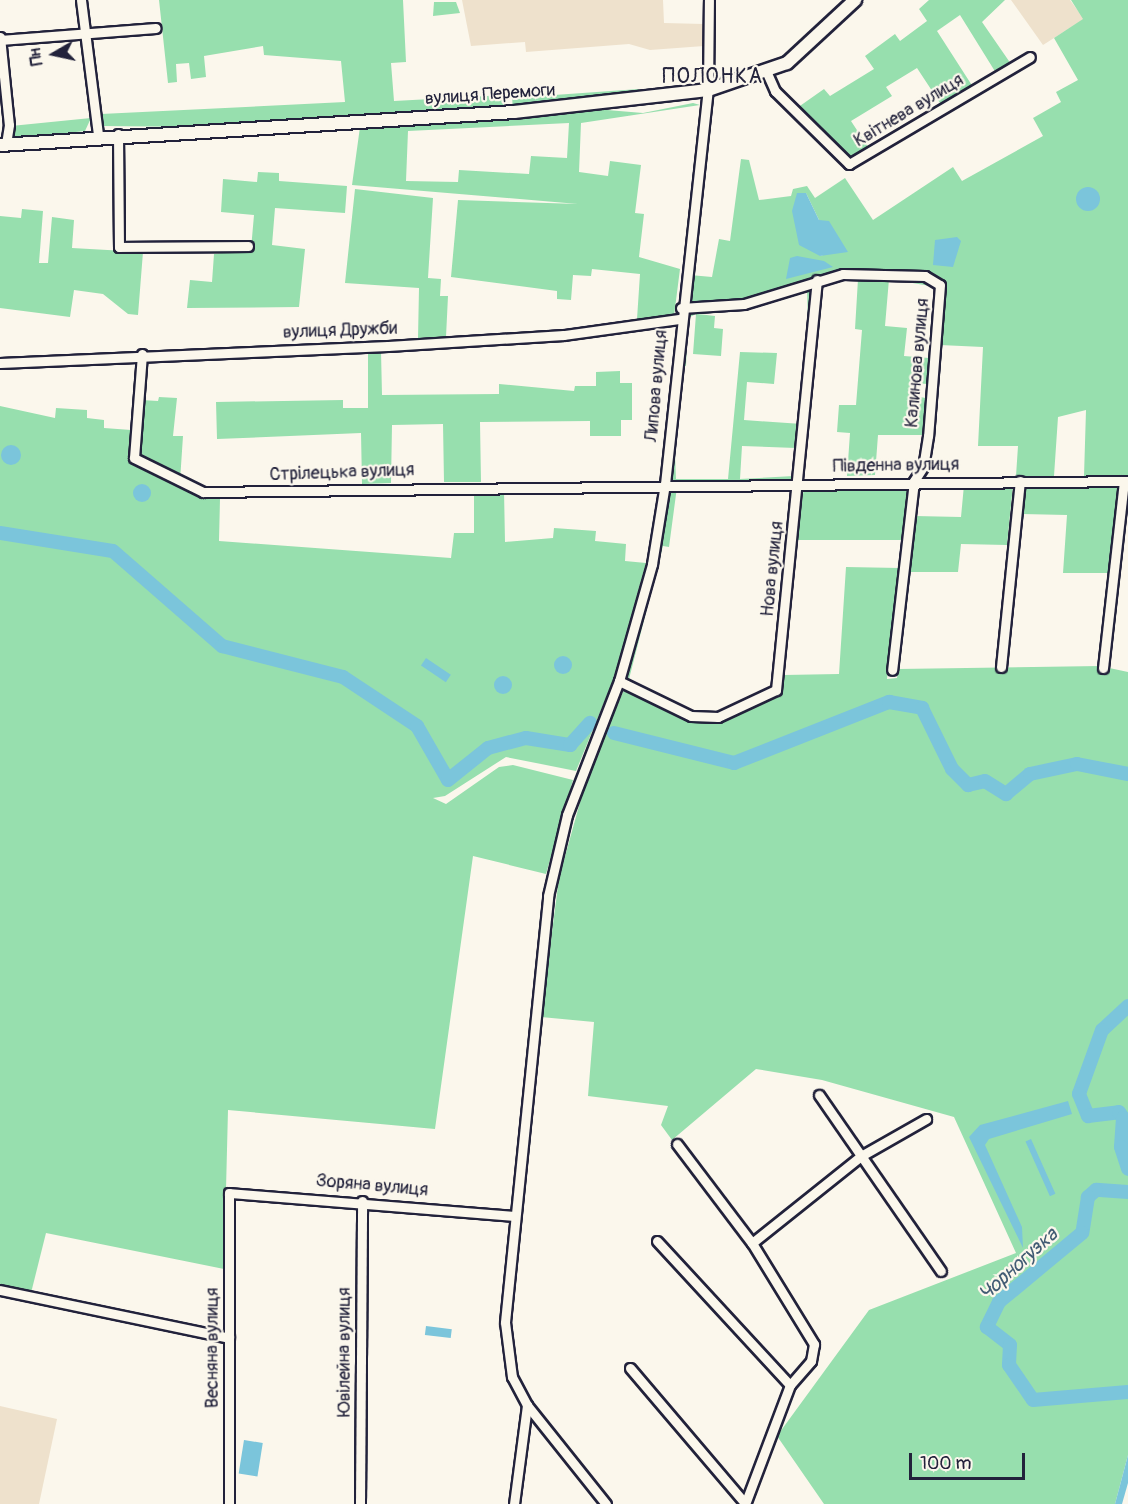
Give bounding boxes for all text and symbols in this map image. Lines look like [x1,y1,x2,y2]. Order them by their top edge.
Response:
north arrow [24,24,84,84]
text: Пн [25,47,47,67]
district label: ПОЛОНКА [662,64,764,90]
street label: Квітнева вулиця [850,70,968,152]
street label: вулиця Перемоги [424,80,556,110]
street label: Калинова вулиця [902,297,934,429]
street label: вулиця Дружби [282,318,398,344]
street label: Липова вулиця [641,329,673,443]
street label: Південна вулиця [833,454,959,478]
street label: Стрілецька вулиця [269,460,415,486]
street label: Нова вулиця [757,520,789,618]
street label: Зоряна вулиця [315,1170,429,1202]
water label: Чорногузка [974,1222,1062,1306]
street label: Ювілейна вулиця [334,1287,356,1417]
street label: Весняна вулиця [202,1288,224,1408]
scale bar [912,1441,1028,1479]
text: 100 m [920,1452,972,1475]

